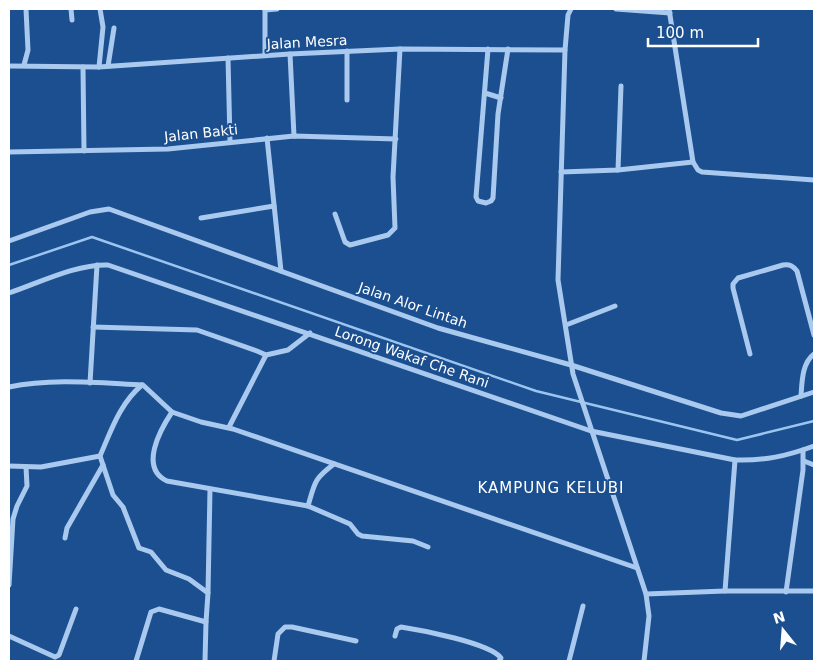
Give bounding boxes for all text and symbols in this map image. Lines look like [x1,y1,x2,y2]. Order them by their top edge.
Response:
scale bar [648,15,758,47]
text: 100 m [656,24,704,42]
street label: Jalan Mesra [265,32,348,52]
street label: Jalan Bakti [162,121,239,145]
street label: Jalan Alor Lintah [355,279,470,331]
street label: Lorong Wakaf Che Rani [333,323,491,391]
district label: KAMPUNG KELUBI [477,479,625,497]
north arrow [758,605,808,655]
text: N [771,608,787,627]

